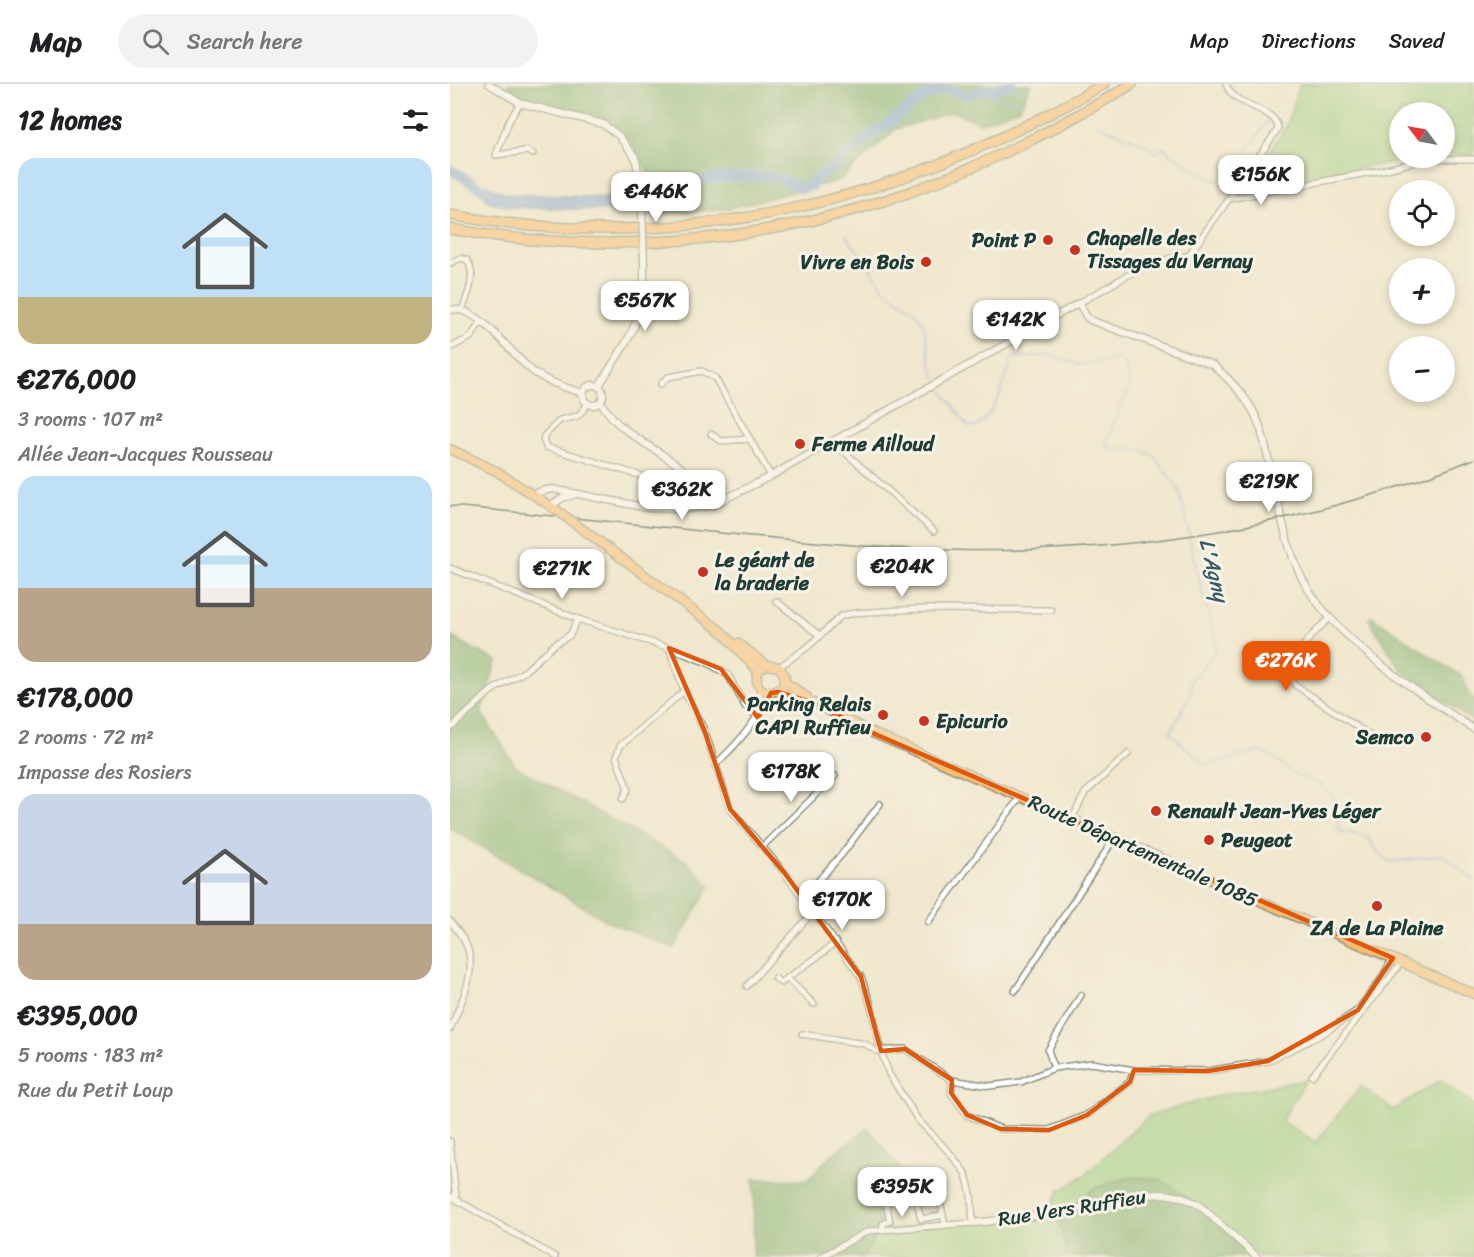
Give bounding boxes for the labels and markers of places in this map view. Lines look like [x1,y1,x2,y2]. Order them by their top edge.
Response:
pin: €156K [1219,155,1303,206]
pin: €446K [614,172,698,223]
place label: Chapelle des Tissages du Vernay [1086,221,1253,279]
place label: Point P [972,223,1036,258]
marker: Point P [1041,233,1055,247]
marker: Chapelle des Tissages du Vernay [1068,243,1082,257]
place label: Vivre en Bois [800,245,915,280]
marker: Vivre en Bois [919,255,933,269]
pin: €567K [603,281,687,332]
pin: €142K [974,300,1058,351]
place label: Ferme Ailloud [811,427,935,462]
marker: Ferme Ailloud [793,437,807,451]
pin: €219K [1227,462,1311,513]
pin: €362K [640,470,724,521]
place label: Le géant de la braderie [714,543,815,601]
pin: €204K [860,547,944,598]
pin: €271K [520,549,604,600]
marker: Le géant de la braderie [696,565,710,579]
pin: €276K [1244,641,1328,692]
place label: Parking Relais CAPI Ruffieu [747,687,872,745]
place label: Epicurio [936,704,1009,739]
marker: Parking Relais CAPI Ruffieu [876,708,890,722]
marker: Epicurio [917,714,931,728]
place label: Semco [1355,720,1415,755]
marker: Semco [1419,730,1433,744]
pin: €178K [749,752,833,803]
place label: Renault Jean-Yves Léger [1167,794,1382,829]
marker: Renault Jean-Yves Léger [1149,804,1163,818]
place label: Peugeot [1221,823,1293,858]
marker: Peugeot [1202,833,1216,847]
pin: €170K [800,880,884,931]
marker: ZA de La Plaine [1370,899,1384,913]
place label: ZA de La Plaine [1309,911,1444,946]
pin: €395K [860,1167,944,1218]

